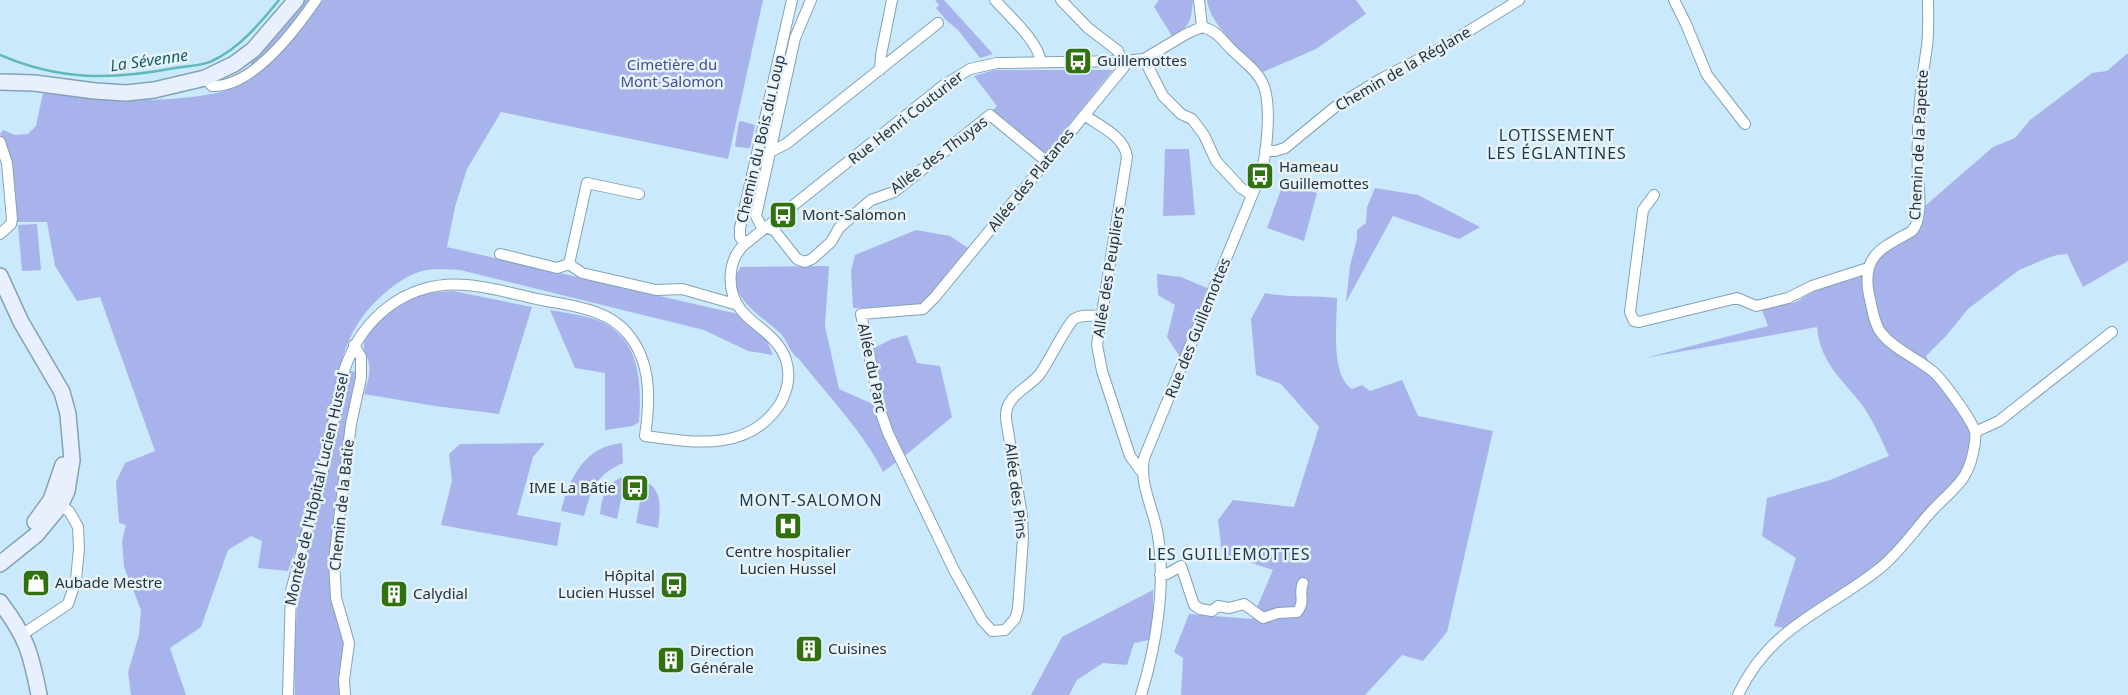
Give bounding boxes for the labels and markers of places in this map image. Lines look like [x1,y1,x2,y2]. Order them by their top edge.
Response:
bus stop icon: Guillemottes [1063,46,1093,76]
place label: Guillemottes [1097,50,1187,70]
place label: Hameau Guillemottes [1279,156,1369,193]
bus stop icon: Hameau Guillemottes [1245,161,1275,191]
bus stop icon: Mont-Salomon [768,200,798,230]
place label: Mont-Salomon [802,204,906,224]
bus stop icon: IME La Bâtie [620,473,650,503]
place label: IME La Bâtie [529,477,616,497]
hospital icon: Centre hospitalier Lucien Hussel [773,511,803,541]
place label: Centre hospitalier Lucien Hussel [725,541,851,578]
place label: Hôpital Lucien Hussel [558,565,655,602]
shop icon: Aubade Mestre [21,568,51,598]
bus stop icon: Hôpital Lucien Hussel [659,570,689,600]
place label: Aubade Mestre [55,572,162,592]
building icon: Calydial [379,579,409,609]
place label: Calydial [413,583,468,603]
building icon: Cuisines [794,634,824,664]
place label: Cuisines [828,638,887,658]
place label: Direction Générale [690,640,754,677]
building icon: Direction Générale [656,645,686,675]

